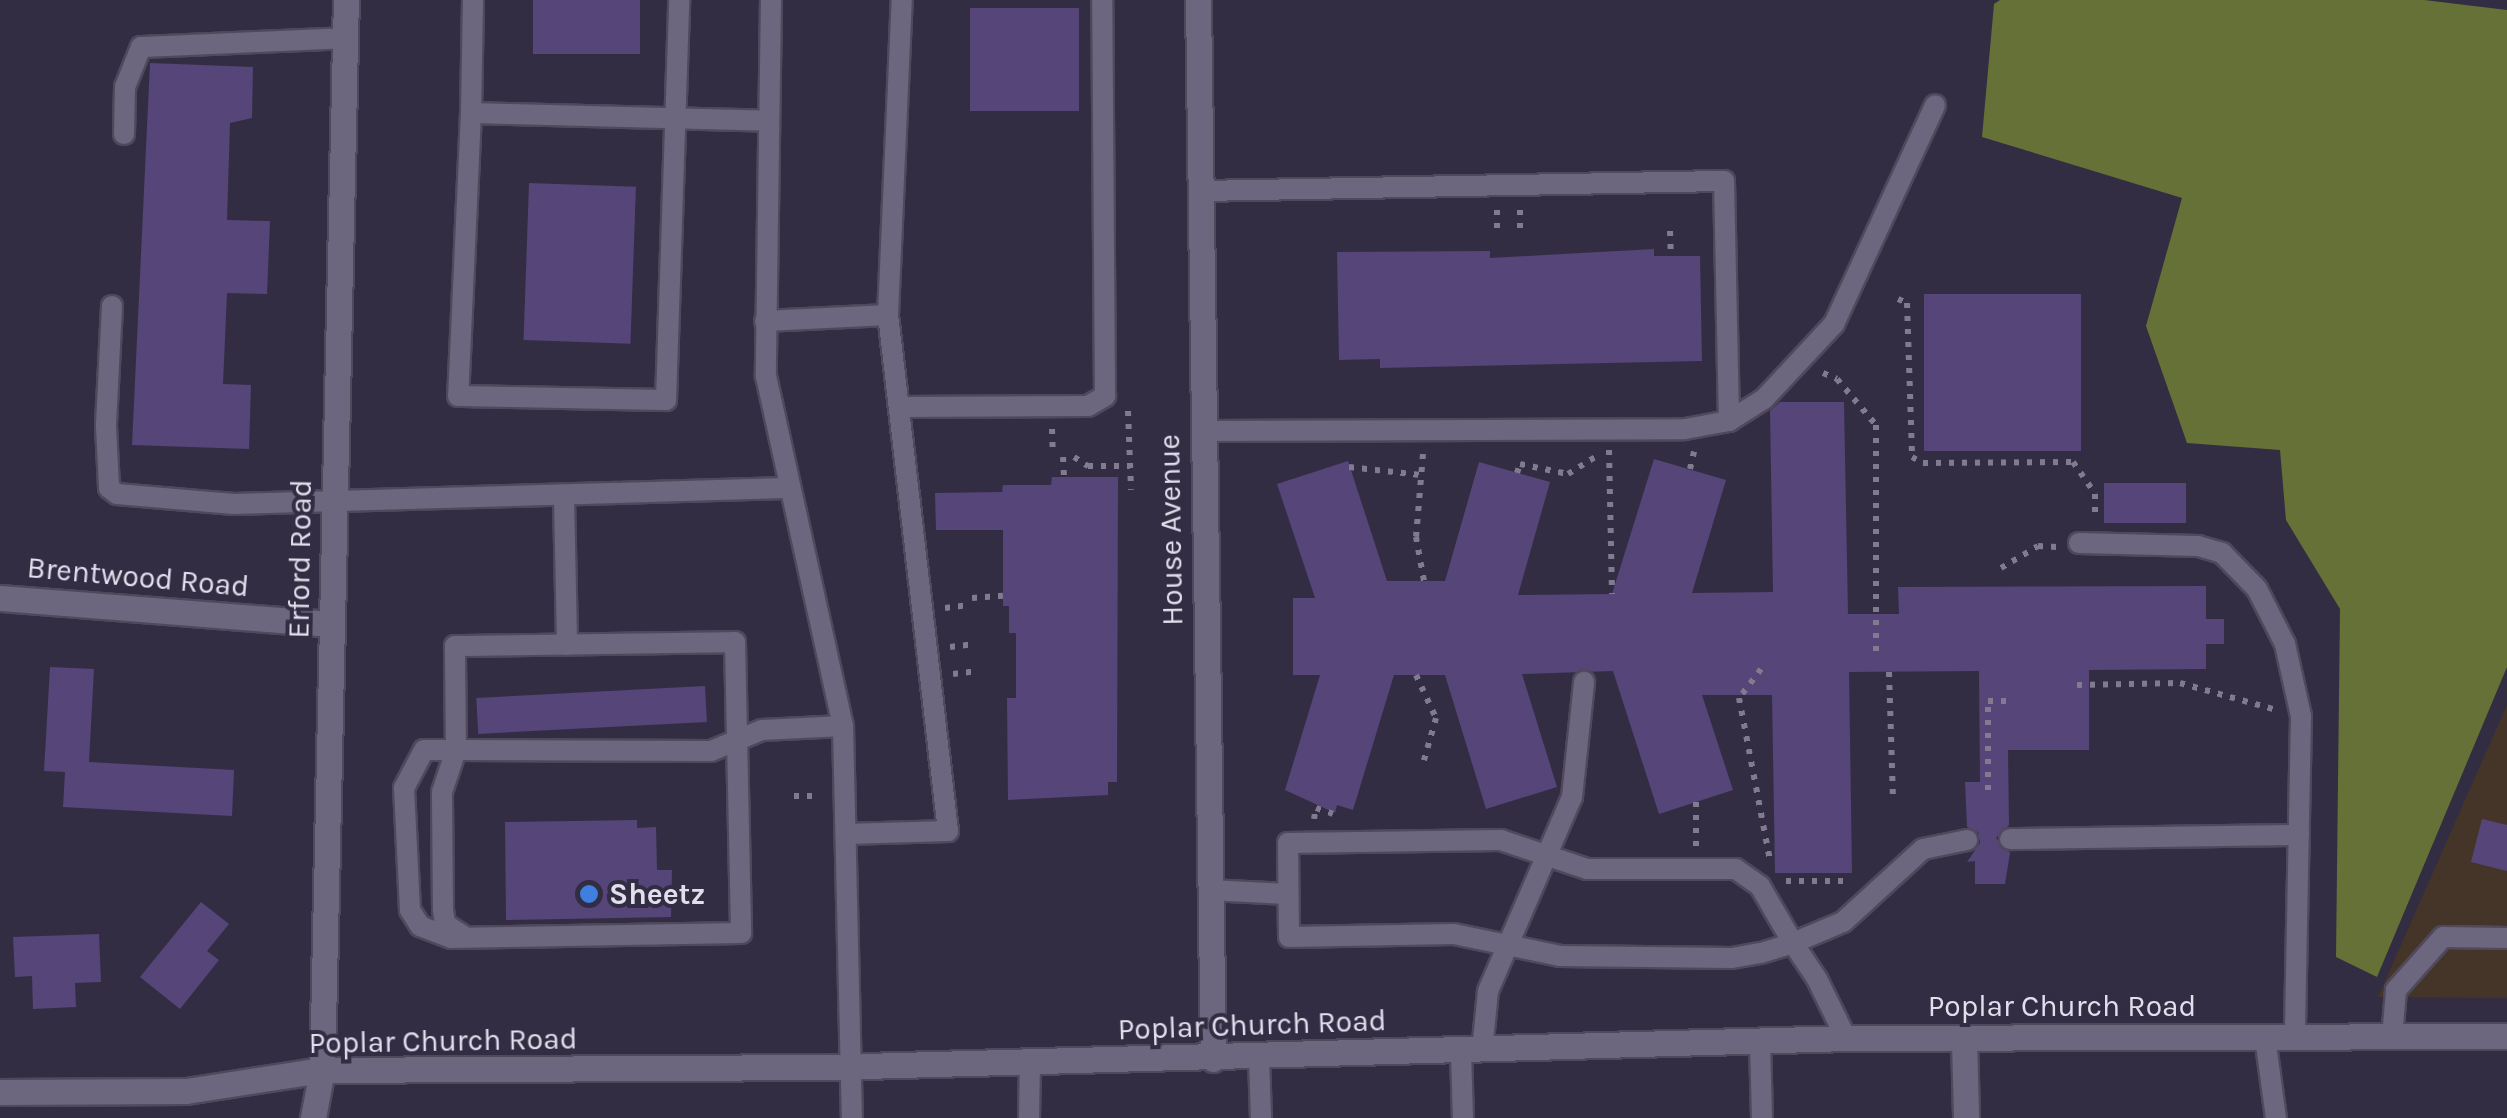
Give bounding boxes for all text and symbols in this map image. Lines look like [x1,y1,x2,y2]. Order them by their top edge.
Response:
street label: House Avenue [1151,434,1191,626]
street label: Erford Road [281,479,319,639]
street label: Brentwood Road [25,549,251,605]
place label: Sheetz [609,876,705,912]
marker: Sheetz [578,883,600,905]
street label: Poplar Church Road [1928,988,2196,1024]
street label: Poplar Church Road [1117,1002,1387,1048]
street label: Poplar Church Road [308,1021,578,1061]

